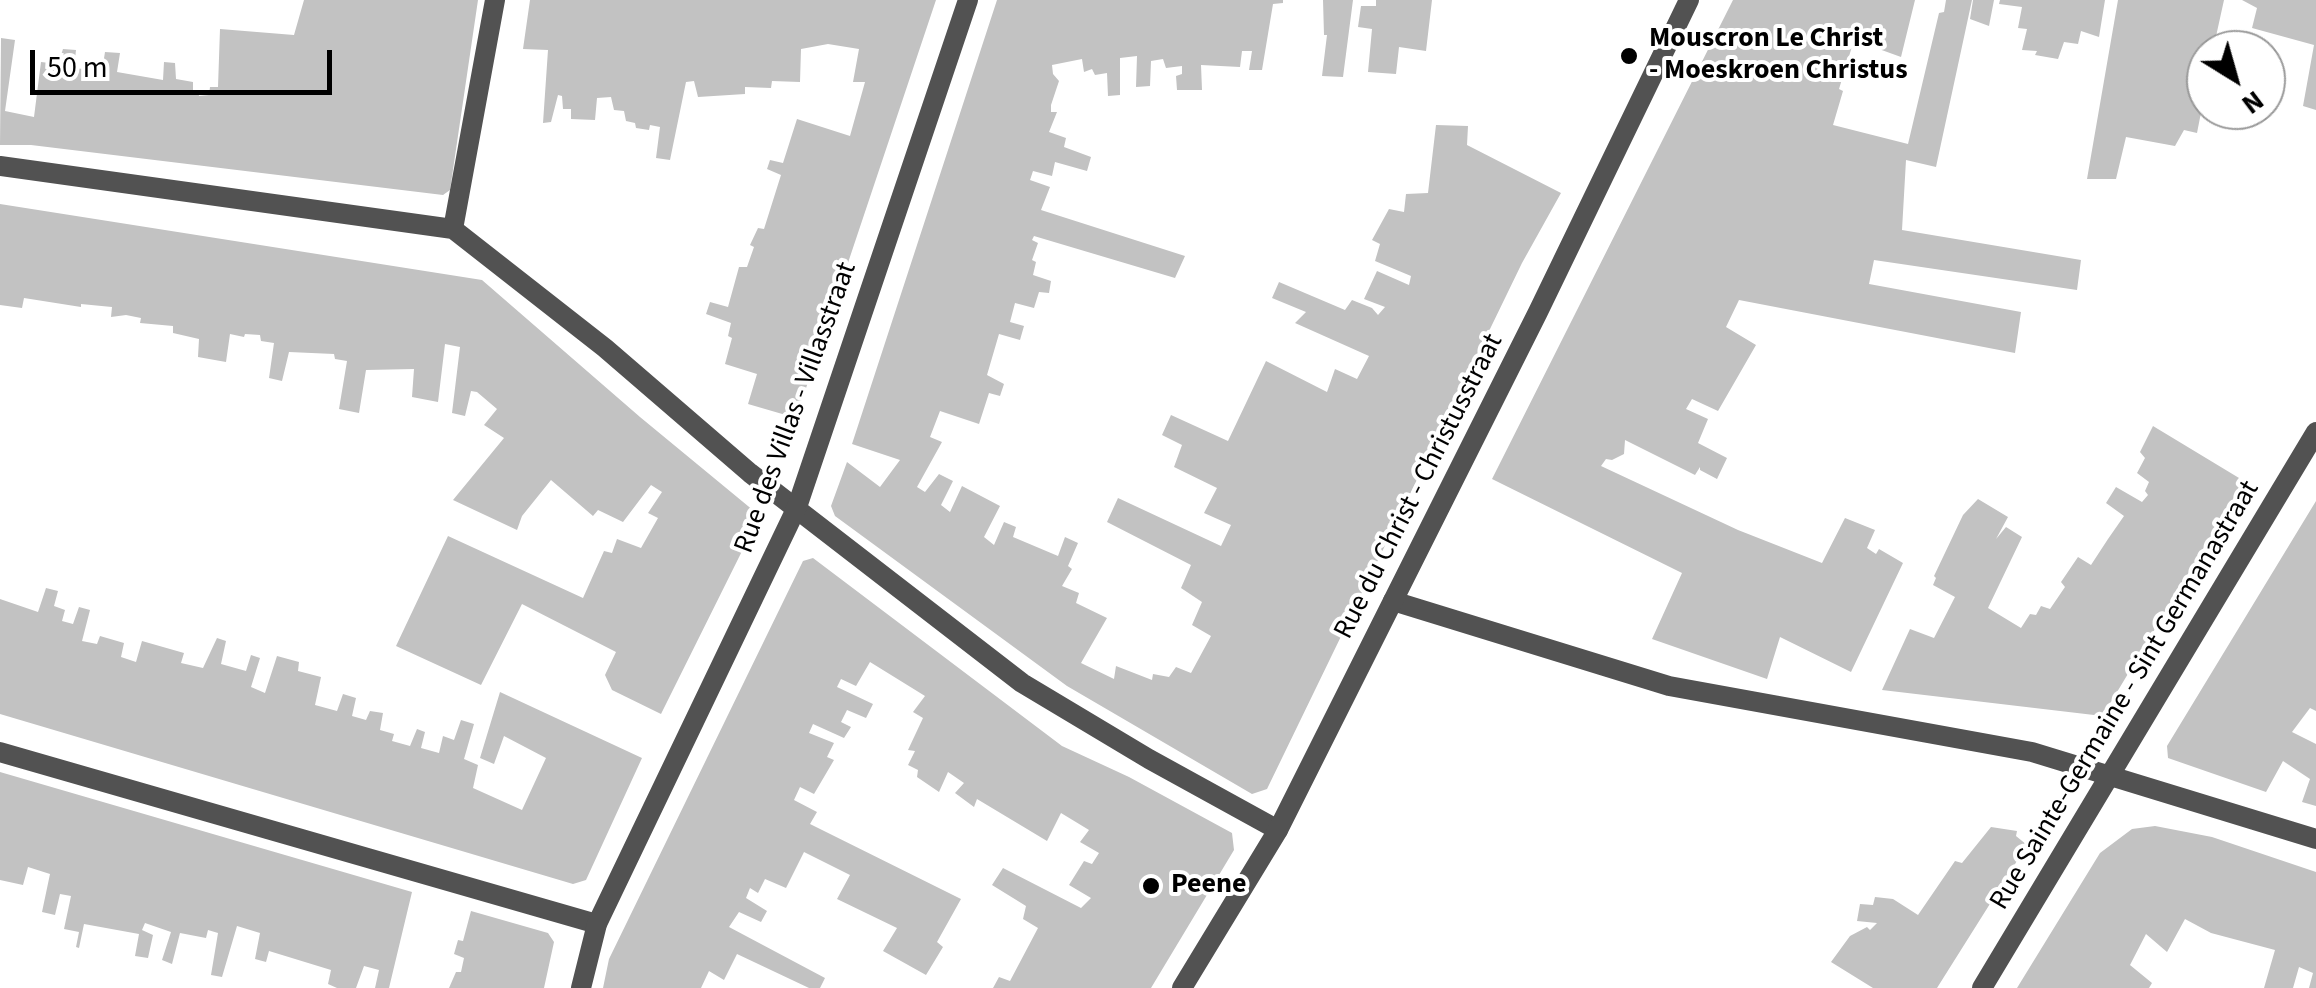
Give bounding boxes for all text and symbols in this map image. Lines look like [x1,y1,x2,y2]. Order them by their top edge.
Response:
place label: Mouscron Le Christ - Moeskroen Christus [1649,23,1908,89]
scale bar [35,30,338,92]
north arrow [2186,30,2286,130]
marker: Mouscron Le Christ - Moeskroen Christus [1618,45,1640,67]
text: 50 m [47,46,108,89]
text: N [2233,81,2272,124]
street label: Rue des Villas - Villasstraat [729,258,865,558]
street label: Rue du Christ - Christusstraat [1328,329,1512,645]
street label: Rue Sainte-Germaine - Sint Germanastraat [1984,475,2268,917]
place label: Peene [1171,869,1247,903]
marker: Peene [1140,875,1162,897]

